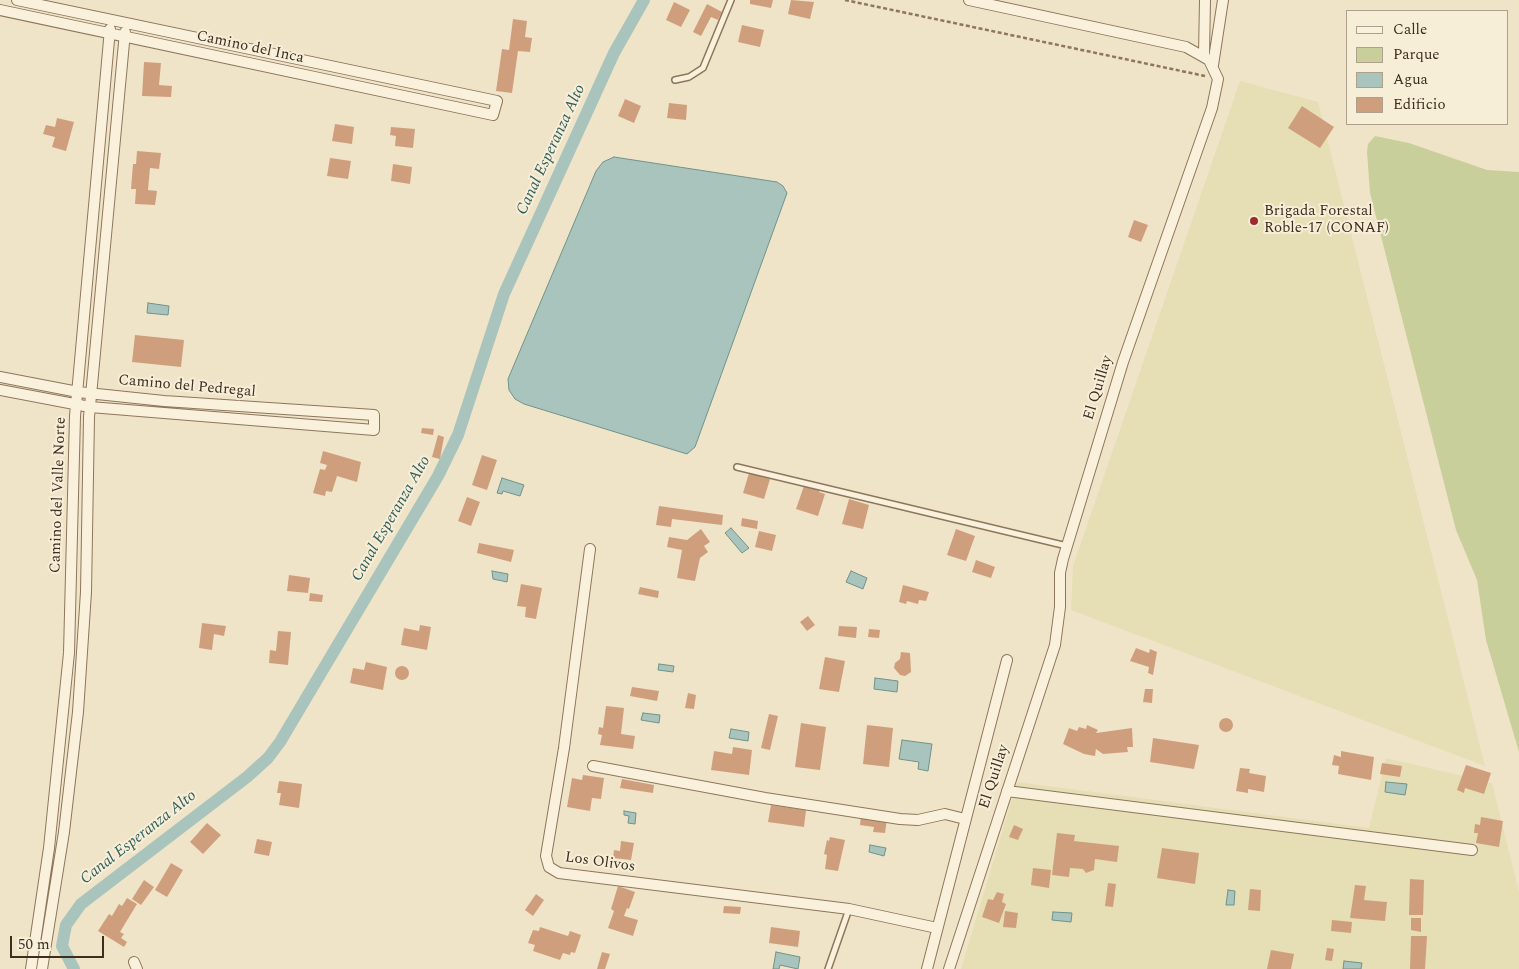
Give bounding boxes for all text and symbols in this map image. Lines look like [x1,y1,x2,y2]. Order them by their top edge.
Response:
legend [1346,10,1509,125]
text: Calle [1393,18,1427,41]
street label: Camino del Inca [195,28,305,68]
text: Parque [1393,43,1440,66]
text: Agua [1393,68,1428,91]
water label: Canal Esperanza Alto [513,82,591,218]
text: Edificio [1393,93,1446,116]
place label: Brigada Forestal Roble-17 (CONAF) [1264,203,1389,238]
marker: Brigada Forestal Roble-17 (CONAF) [1248,215,1260,227]
street label: El Quillay [1081,354,1117,422]
street label: Camino del Pedregal [117,372,257,402]
street label: Camino del Valle Norte [47,417,71,573]
water label: Canal Esperanza Alto [348,453,436,585]
street label: El Quillay [976,743,1014,811]
water label: Canal Esperanza Alto [77,787,201,889]
street label: Los Olivos [564,849,636,877]
scale bar [12,926,106,958]
text: 50 m [18,933,50,956]

